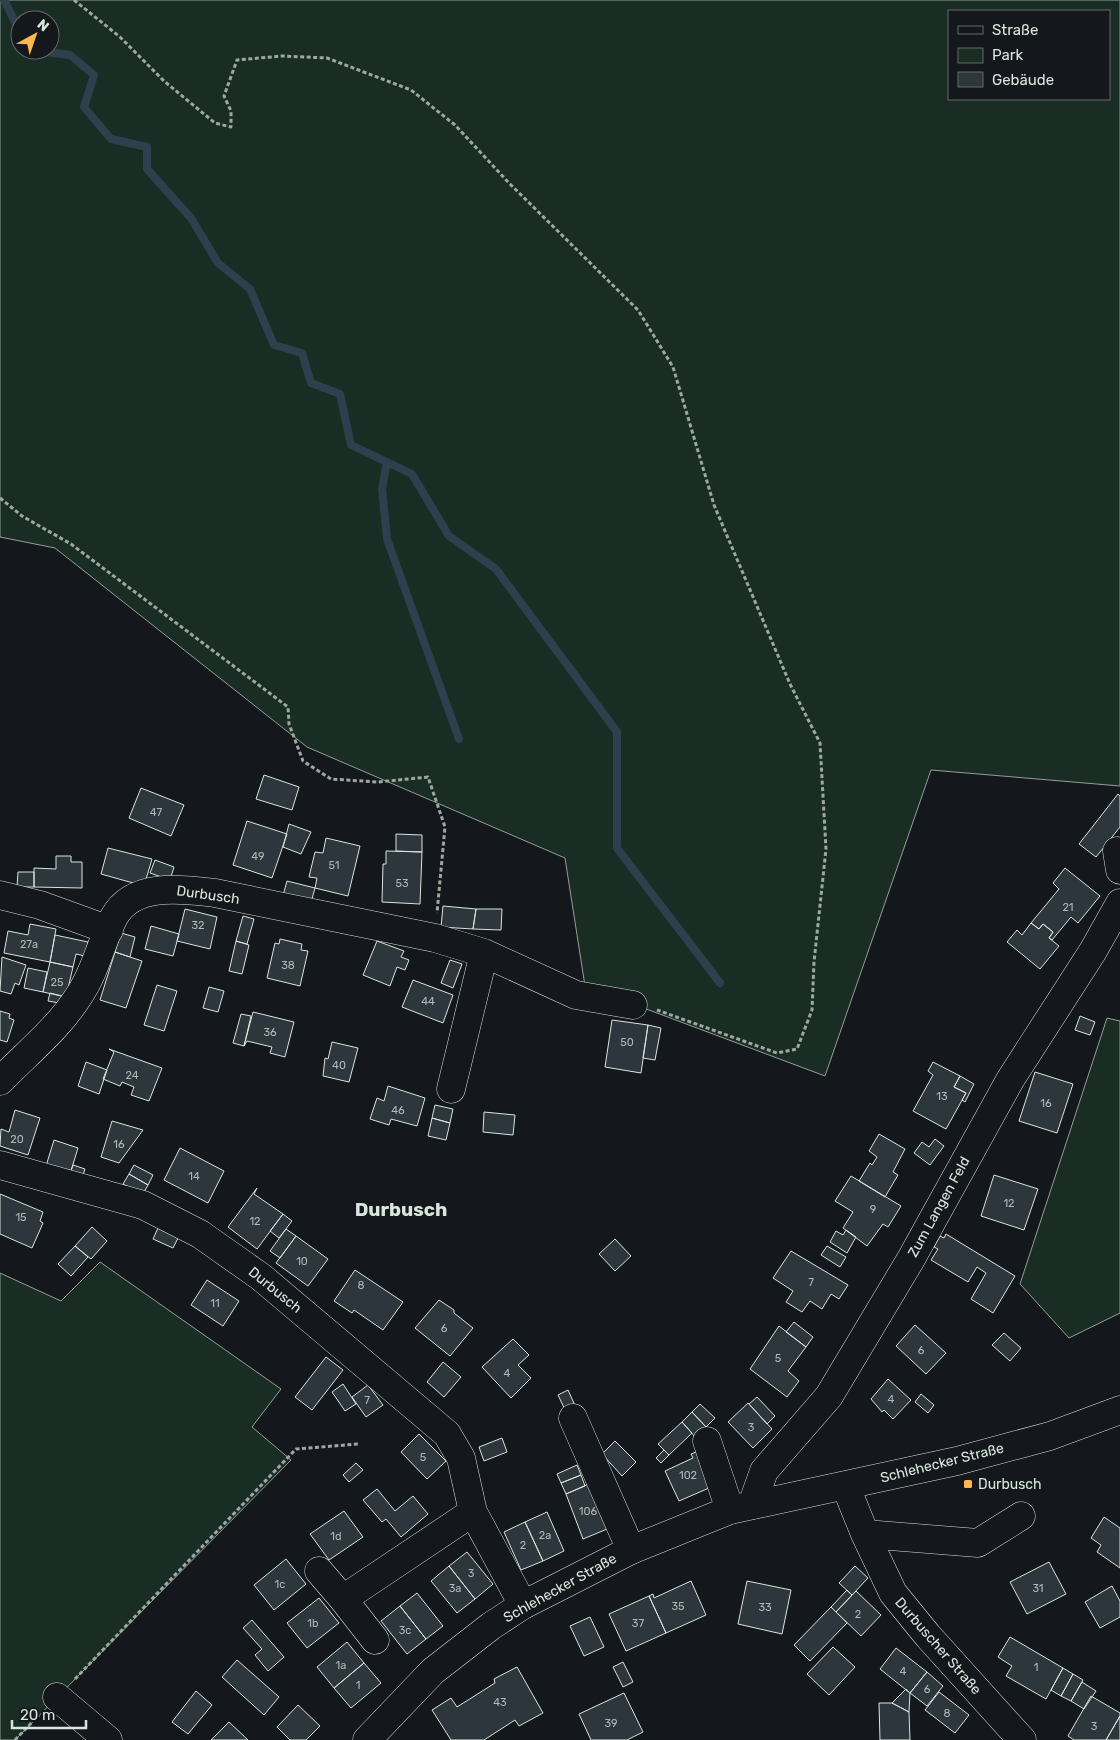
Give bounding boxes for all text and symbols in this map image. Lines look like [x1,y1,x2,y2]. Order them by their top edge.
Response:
north arrow [10,10,60,60]
legend [948,10,1110,100]
text: N [34,16,52,35]
text: Straße [992,21,1038,39]
text: Park [992,46,1023,64]
text: Gebäude [992,71,1054,89]
house number: 47 [150,806,162,819]
house number: 49 [251,850,265,863]
house number: 51 [328,859,340,872]
house number: 53 [395,877,409,890]
street label: Durbusch [175,882,241,908]
house number: 21 [1062,901,1074,914]
house number: 32 [191,919,205,932]
house number: 27a [20,938,38,951]
house number: 38 [281,959,295,972]
house number: 25 [51,976,64,989]
house number: 44 [421,995,435,1008]
house number: 36 [263,1026,277,1039]
house number: 50 [620,1036,634,1049]
house number: 40 [332,1059,346,1072]
house number: 24 [125,1069,139,1082]
house number: 13 [936,1090,948,1103]
house number: 16 [1040,1097,1052,1110]
house number: 46 [391,1104,405,1117]
house number: 20 [10,1133,24,1146]
house number: 16 [113,1138,125,1151]
street label: Zum Langen Feld [904,1154,974,1260]
house number: 14 [188,1170,200,1183]
house number: 12 [1003,1197,1015,1210]
district label: Durbusch [355,1198,447,1221]
house number: 9 [870,1203,876,1216]
house number: 15 [15,1211,27,1224]
house number: 12 [249,1215,261,1228]
house number: 10 [296,1255,308,1268]
street label: Durbusch [245,1263,305,1317]
house number: 7 [808,1276,814,1289]
house number: 8 [358,1279,365,1292]
house number: 11 [210,1297,220,1310]
house number: 6 [441,1322,448,1335]
house number: 6 [918,1344,925,1357]
house number: 5 [775,1352,782,1365]
house number: 4 [504,1367,511,1380]
house number: 4 [888,1393,895,1406]
house number: 7 [364,1394,370,1407]
house number: 3 [748,1421,755,1434]
street label: Schlehecker Straße [878,1439,1006,1487]
house number: 5 [420,1451,427,1464]
house number: 102 [679,1469,697,1482]
place label: Durbusch [978,1476,1042,1493]
marker: Durbusch [962,1478,974,1490]
house number: 106 [579,1505,598,1518]
house number: 2a [539,1529,551,1542]
house number: 1d [330,1530,342,1543]
house number: 2 [520,1539,526,1552]
street label: Schlehecker Straße [500,1550,620,1626]
house number: 3 [468,1567,475,1580]
house number: 1c [275,1578,285,1591]
house number: 3a [449,1582,461,1595]
house number: 31 [1032,1582,1044,1595]
street label: Durbuscher Straße [891,1594,985,1698]
house number: 35 [671,1600,685,1613]
house number: 33 [758,1601,772,1614]
house number: 2 [855,1608,861,1621]
house number: 1b [307,1617,319,1630]
house number: 37 [632,1617,644,1630]
house number: 3c [399,1624,411,1637]
house number: 1a [336,1659,346,1672]
house number: 1 [1034,1661,1038,1674]
house number: 4 [900,1665,907,1678]
house number: 1 [356,1679,360,1692]
house number: 6 [924,1683,931,1696]
house number: 43 [493,1696,507,1709]
scale bar [12,1698,86,1730]
text: 20 m [20,1706,55,1724]
house number: 8 [944,1707,951,1720]
house number: 39 [604,1717,618,1730]
house number: 3 [1091,1720,1098,1733]

